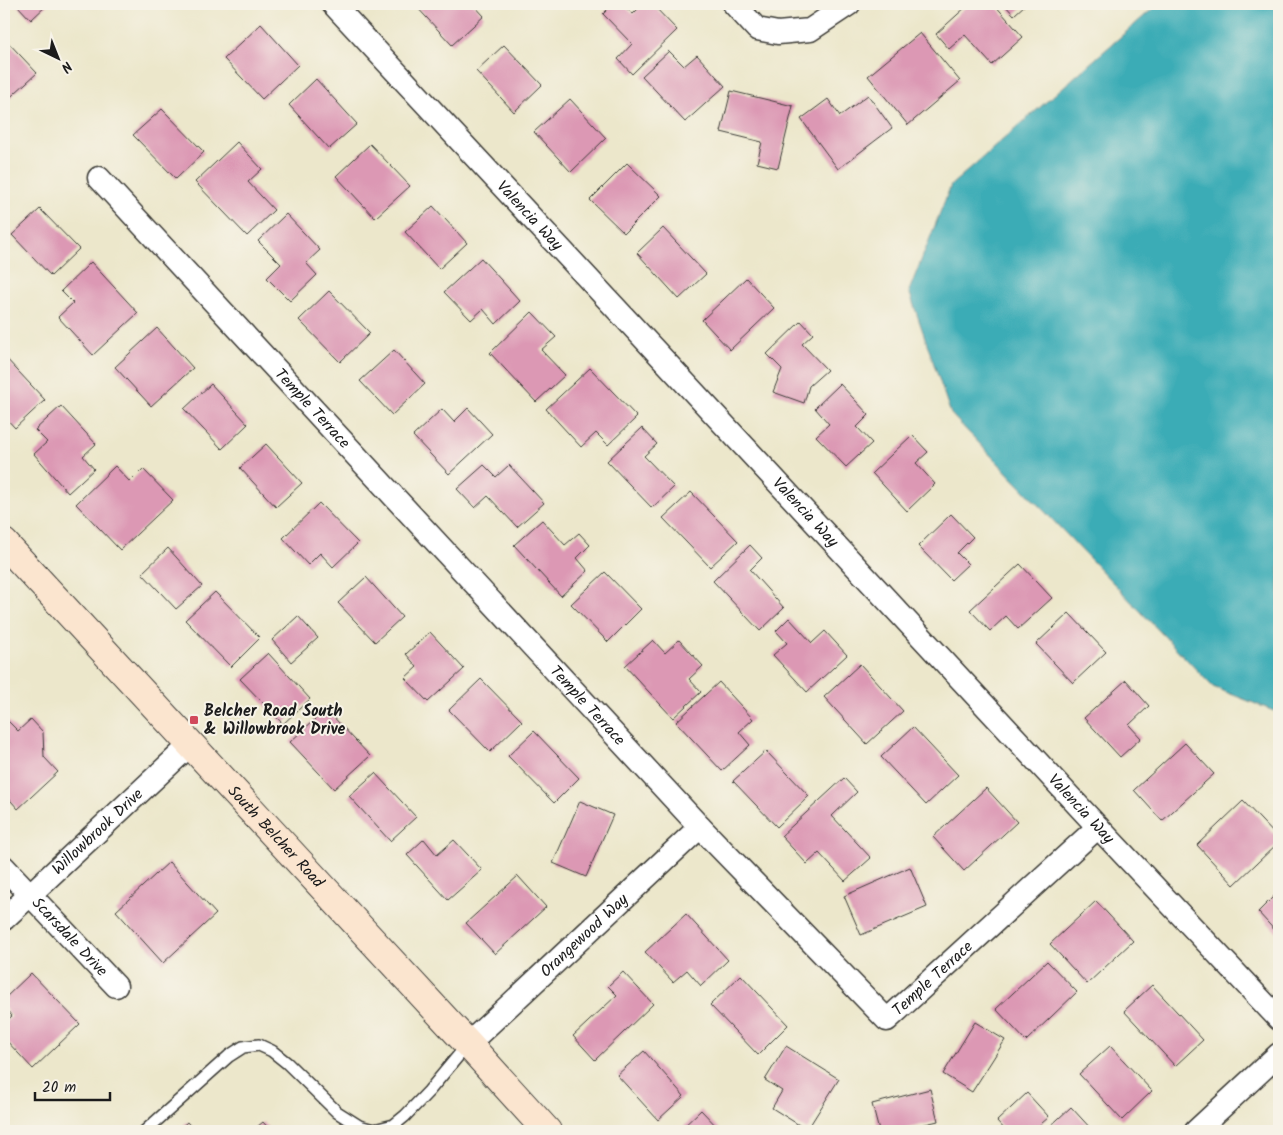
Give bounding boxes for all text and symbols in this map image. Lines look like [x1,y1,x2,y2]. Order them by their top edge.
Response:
north arrow [32,32,82,82]
text: N [55,56,77,78]
street label: Valencia Way [491,175,569,257]
street label: Temple Terrace [269,363,356,454]
street label: Valencia Way [766,472,845,553]
street label: Temple Terrace [544,660,631,751]
place label: Belcher Road South & Willowbrook Drive [204,699,345,742]
marker: Belcher Road South & Willowbrook Drive [188,714,200,726]
street label: Valencia Way [1042,768,1121,850]
street label: South Belcher Road [222,779,331,894]
street label: Willowbrook Drive [46,782,149,881]
street label: Orangewood Way [534,887,634,983]
street label: Scarsdale Drive [26,891,114,983]
street label: Temple Terrace [887,935,979,1022]
scale bar [35,1070,110,1102]
text: 20 m [42,1076,76,1100]

